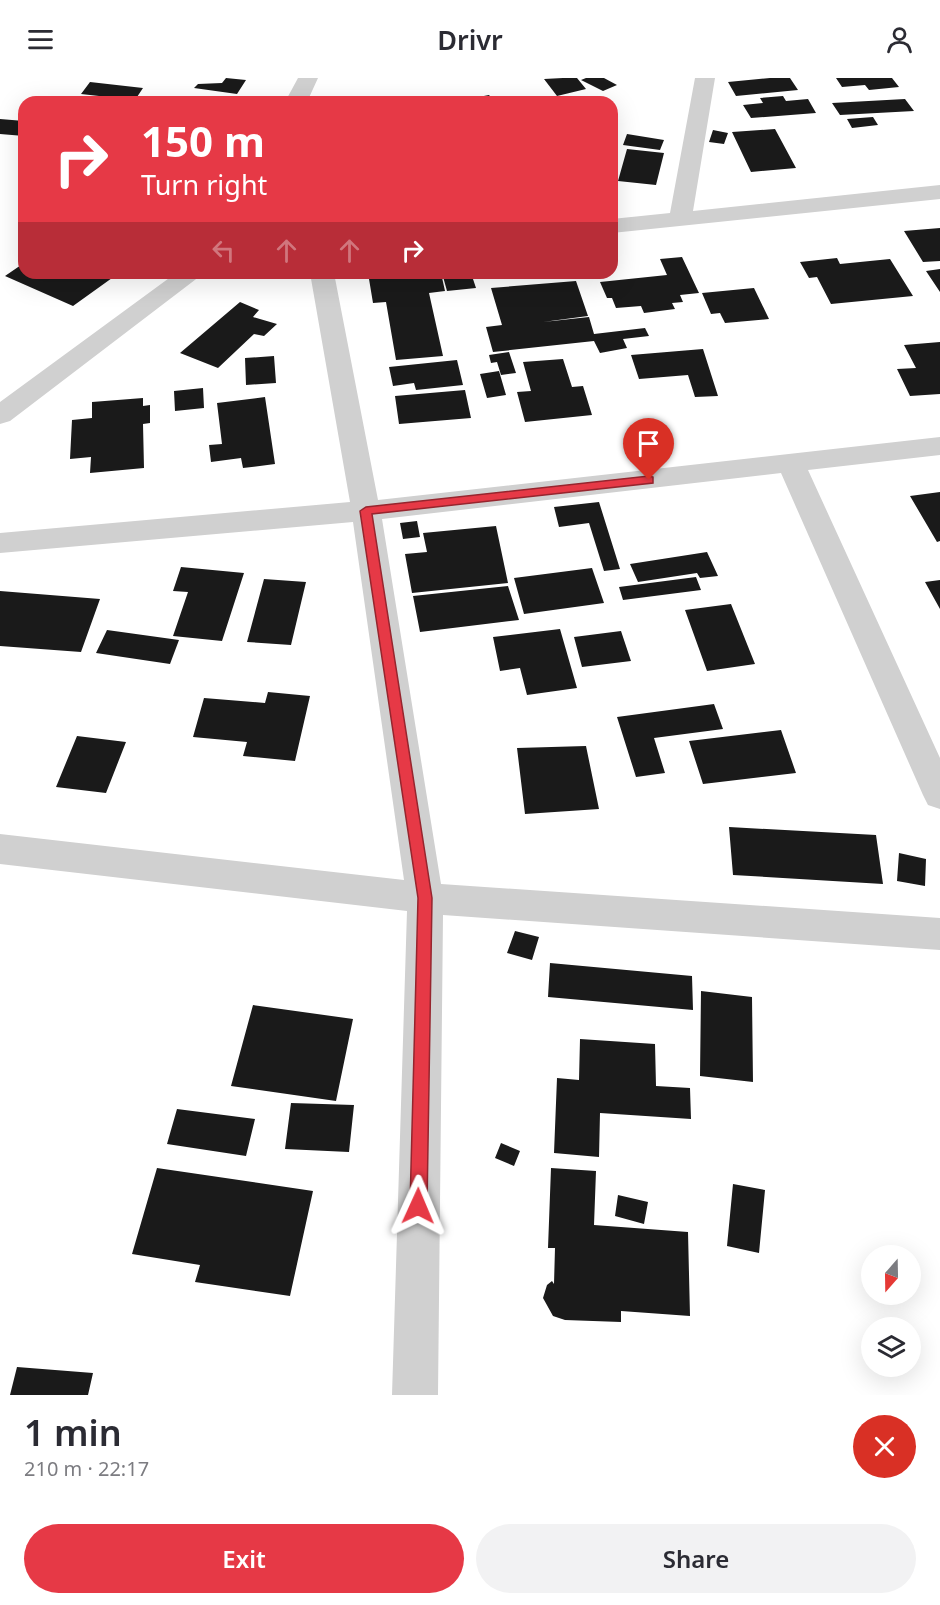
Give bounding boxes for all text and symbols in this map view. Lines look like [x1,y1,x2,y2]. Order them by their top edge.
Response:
text: Drivr [437,21,503,58]
icon: menu [24,23,57,56]
icon: person [883,23,916,56]
text: 150 m [141,112,265,169]
icon: right [42,120,120,198]
text: Turn right [141,166,267,203]
icon: left [207,234,240,267]
icon: ahead [270,234,303,267]
icon: ahead [333,234,366,267]
icon: right [396,234,429,267]
pin [623,418,674,480]
icon: arrive [632,427,665,460]
position arrow [386,1174,450,1238]
north arrow [861,1245,921,1305]
map controls [861,1245,921,1377]
button: layers [861,1317,921,1377]
text: 1 min [24,1408,122,1457]
button: close [853,1415,916,1478]
text: 210 m · 22:17 [24,1455,149,1482]
button: Exit [24,1524,464,1593]
button: Share [476,1524,916,1593]

